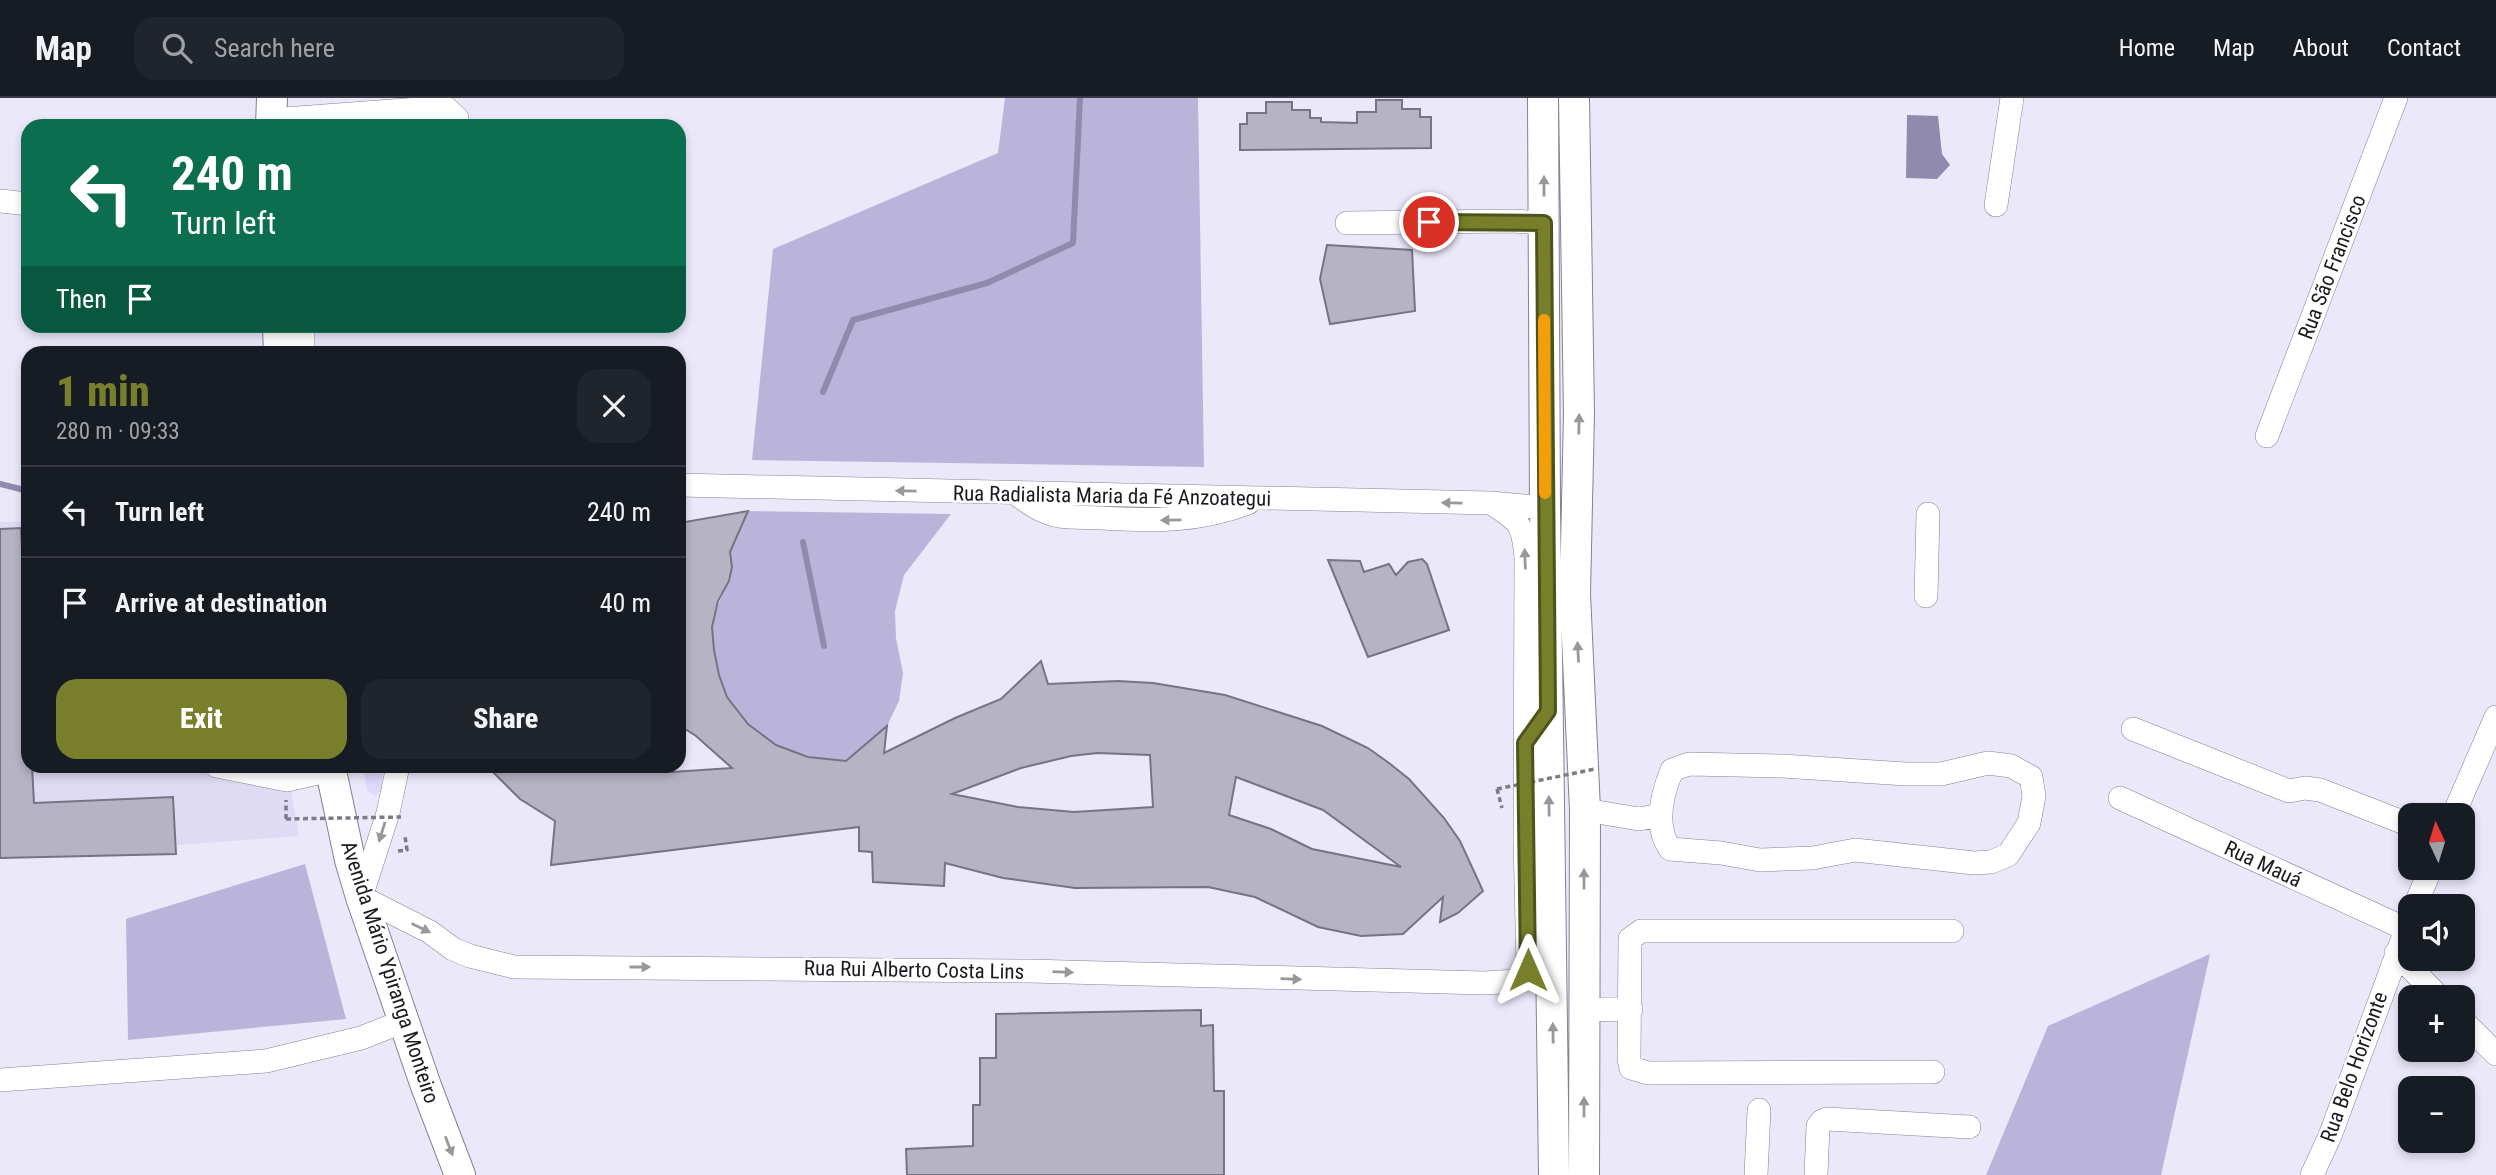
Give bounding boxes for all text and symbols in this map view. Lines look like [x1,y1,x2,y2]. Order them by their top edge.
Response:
search box [134,17,624,80]
text: Map [35,29,92,68]
icon: search [158,29,196,67]
text: Search here [214,33,335,63]
text: Home [2119,34,2175,62]
text: Map [2213,34,2255,62]
text: About [2293,34,2349,62]
text: Contact [2387,34,2461,62]
text: 240 m [171,145,293,202]
icon: left [56,147,147,238]
one-way arrow [1538,175,1550,197]
street label: Rua São Francisco [2293,191,2371,343]
pin [1399,192,1459,252]
icon: arrive [1410,203,1448,241]
text: Turn left [171,204,276,242]
icon: arrive [121,280,159,318]
text: Then [56,284,107,314]
text: 1 min [56,367,150,416]
button: close [577,369,651,443]
one-way arrow [1573,413,1584,435]
text: 280 m · 09:33 [56,418,180,445]
street label: Rua Radialista Maria da Fé Anzoategui [953,481,1271,511]
one-way arrow [895,486,917,497]
icon: left [56,493,94,531]
text: Turn left [115,497,204,527]
text: 240 m [587,497,651,527]
one-way arrow [1441,497,1463,509]
one-way arrow [1160,514,1182,526]
one-way arrow [1520,548,1531,570]
icon: arrive [56,584,94,622]
text: Arrive at destination [115,588,327,618]
text: 40 m [600,588,651,618]
one-way arrow [1572,641,1583,663]
button: Exit [56,679,347,759]
button: Share [361,679,651,759]
one-way arrow [1543,795,1555,817]
north arrow [2398,803,2474,880]
map controls [2398,803,2475,1153]
one-way arrow [376,822,386,843]
street label: Rua Mauá [2221,836,2305,892]
street label: Avenida Mário Ypiranga Monteiro [336,838,444,1106]
one-way arrow [1579,868,1590,890]
button: sound [2398,894,2475,971]
one-way arrow [411,922,431,934]
position arrow [1491,933,1565,1007]
street label: Rua Rui Alberto Costa Lins [804,956,1024,984]
one-way arrow [629,962,651,973]
one-way arrow [1052,966,1074,977]
one-way arrow [1280,973,1302,985]
button: + [2398,985,2475,1062]
street label: Rua Belo Horizonte [2316,988,2392,1145]
one-way arrow [1547,1022,1559,1044]
button: − [2398,1076,2475,1153]
one-way arrow [1578,1096,1590,1118]
one-way arrow [443,1136,454,1157]

